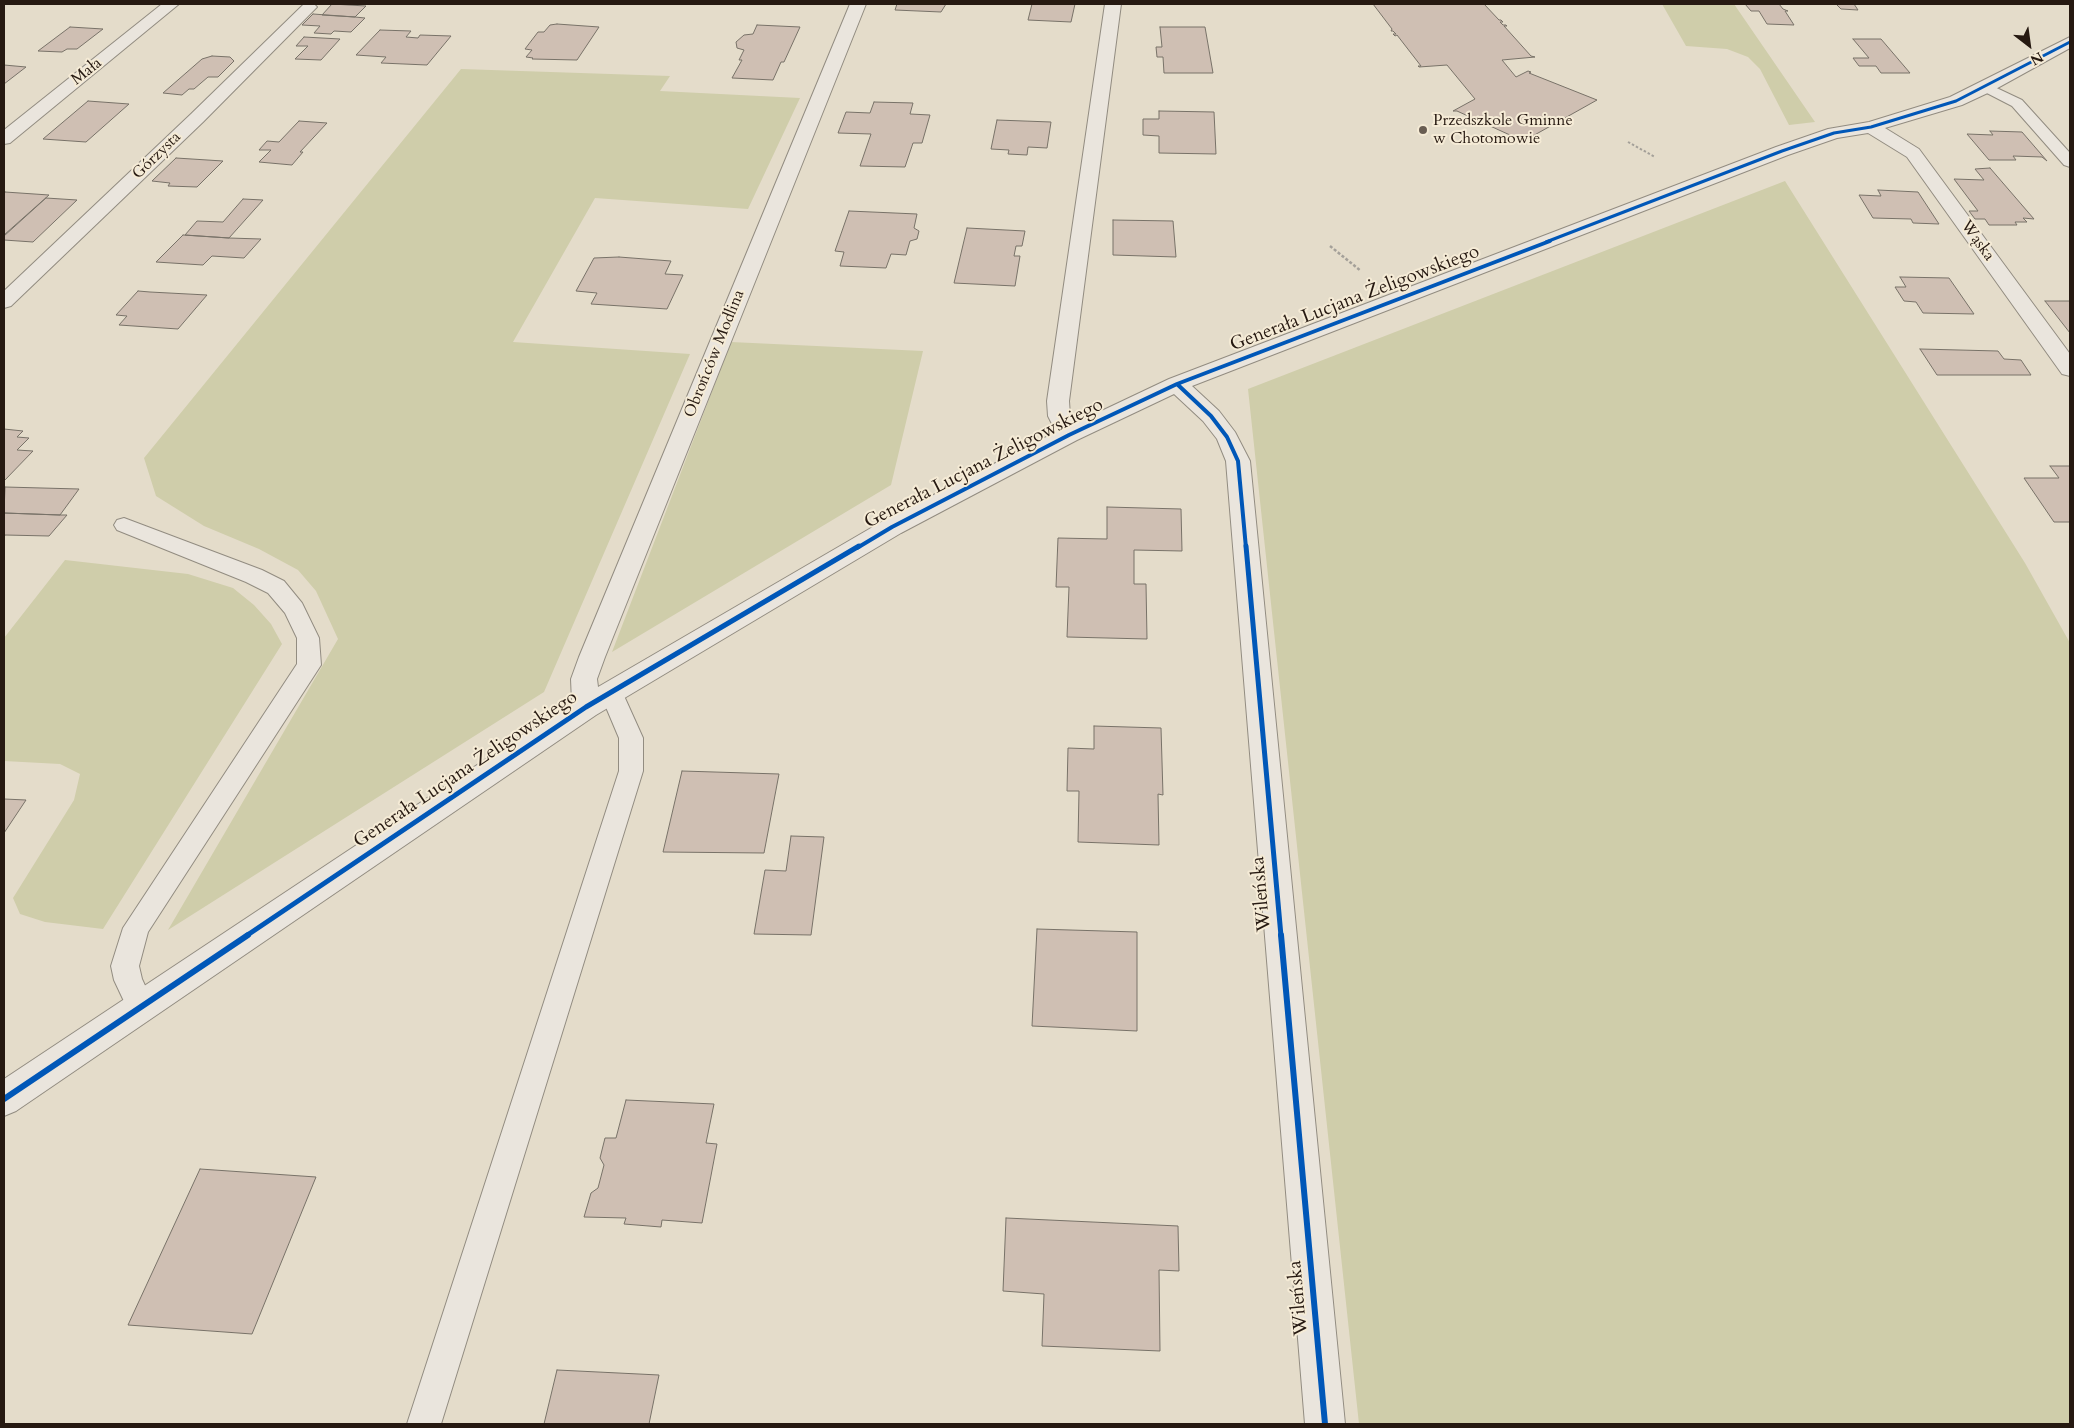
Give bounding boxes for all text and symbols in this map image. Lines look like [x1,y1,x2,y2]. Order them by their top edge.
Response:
north arrow [2004,20,2054,70]
text: N [2027,47,2047,70]
street label: Mała [68,54,106,90]
place label: Przedszkole Gminne w Chotomowie [1433,111,1573,149]
marker: Przedszkole Gminne w Chotomowie [1417,124,1429,136]
street label: Górzysta [129,128,185,184]
street label: Wąska [1956,217,1998,265]
street label: Generała Lucjana Żeligowskiego [1227,241,1483,357]
street label: Obrońców Modlina [681,287,749,421]
street label: Generała Lucjana Żeligowskiego [861,394,1107,534]
street label: Generała Lucjana Żeligowskiego [350,686,582,854]
street label: Wileńska [1247,855,1277,933]
street label: Wileńska [1284,1259,1314,1337]

